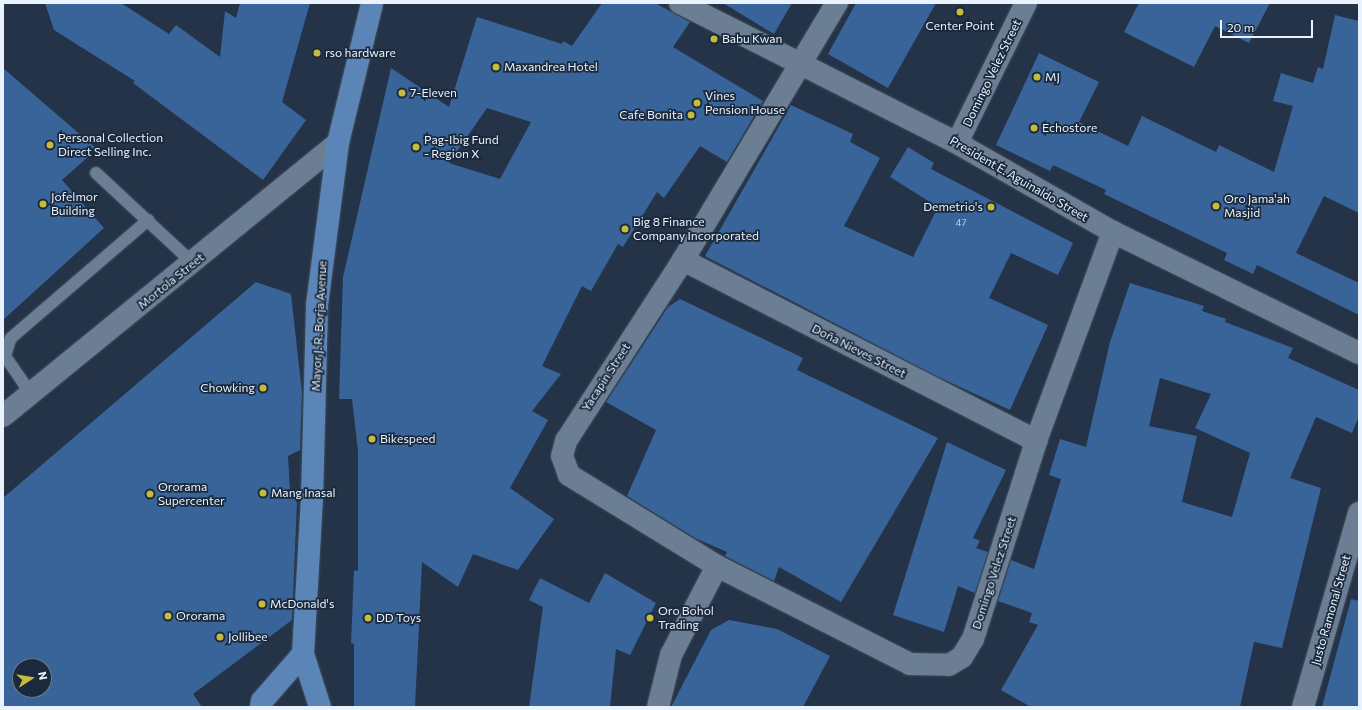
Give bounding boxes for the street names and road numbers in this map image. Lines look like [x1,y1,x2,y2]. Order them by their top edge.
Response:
street label: Domingo Velez Street [960,17,1024,129]
street label: President E. Aguinaldo Street [947,133,1091,225]
street label: Mortola Street [135,250,207,312]
street label: Mayor J. R. Borja Avenue [308,260,330,392]
street label: Doña Nieves Street [810,321,908,381]
street label: Yacapin Street [579,340,633,414]
street label: Domingo Velez Street [969,515,1019,631]
street label: Justo Ramonal Street [1308,553,1354,667]

